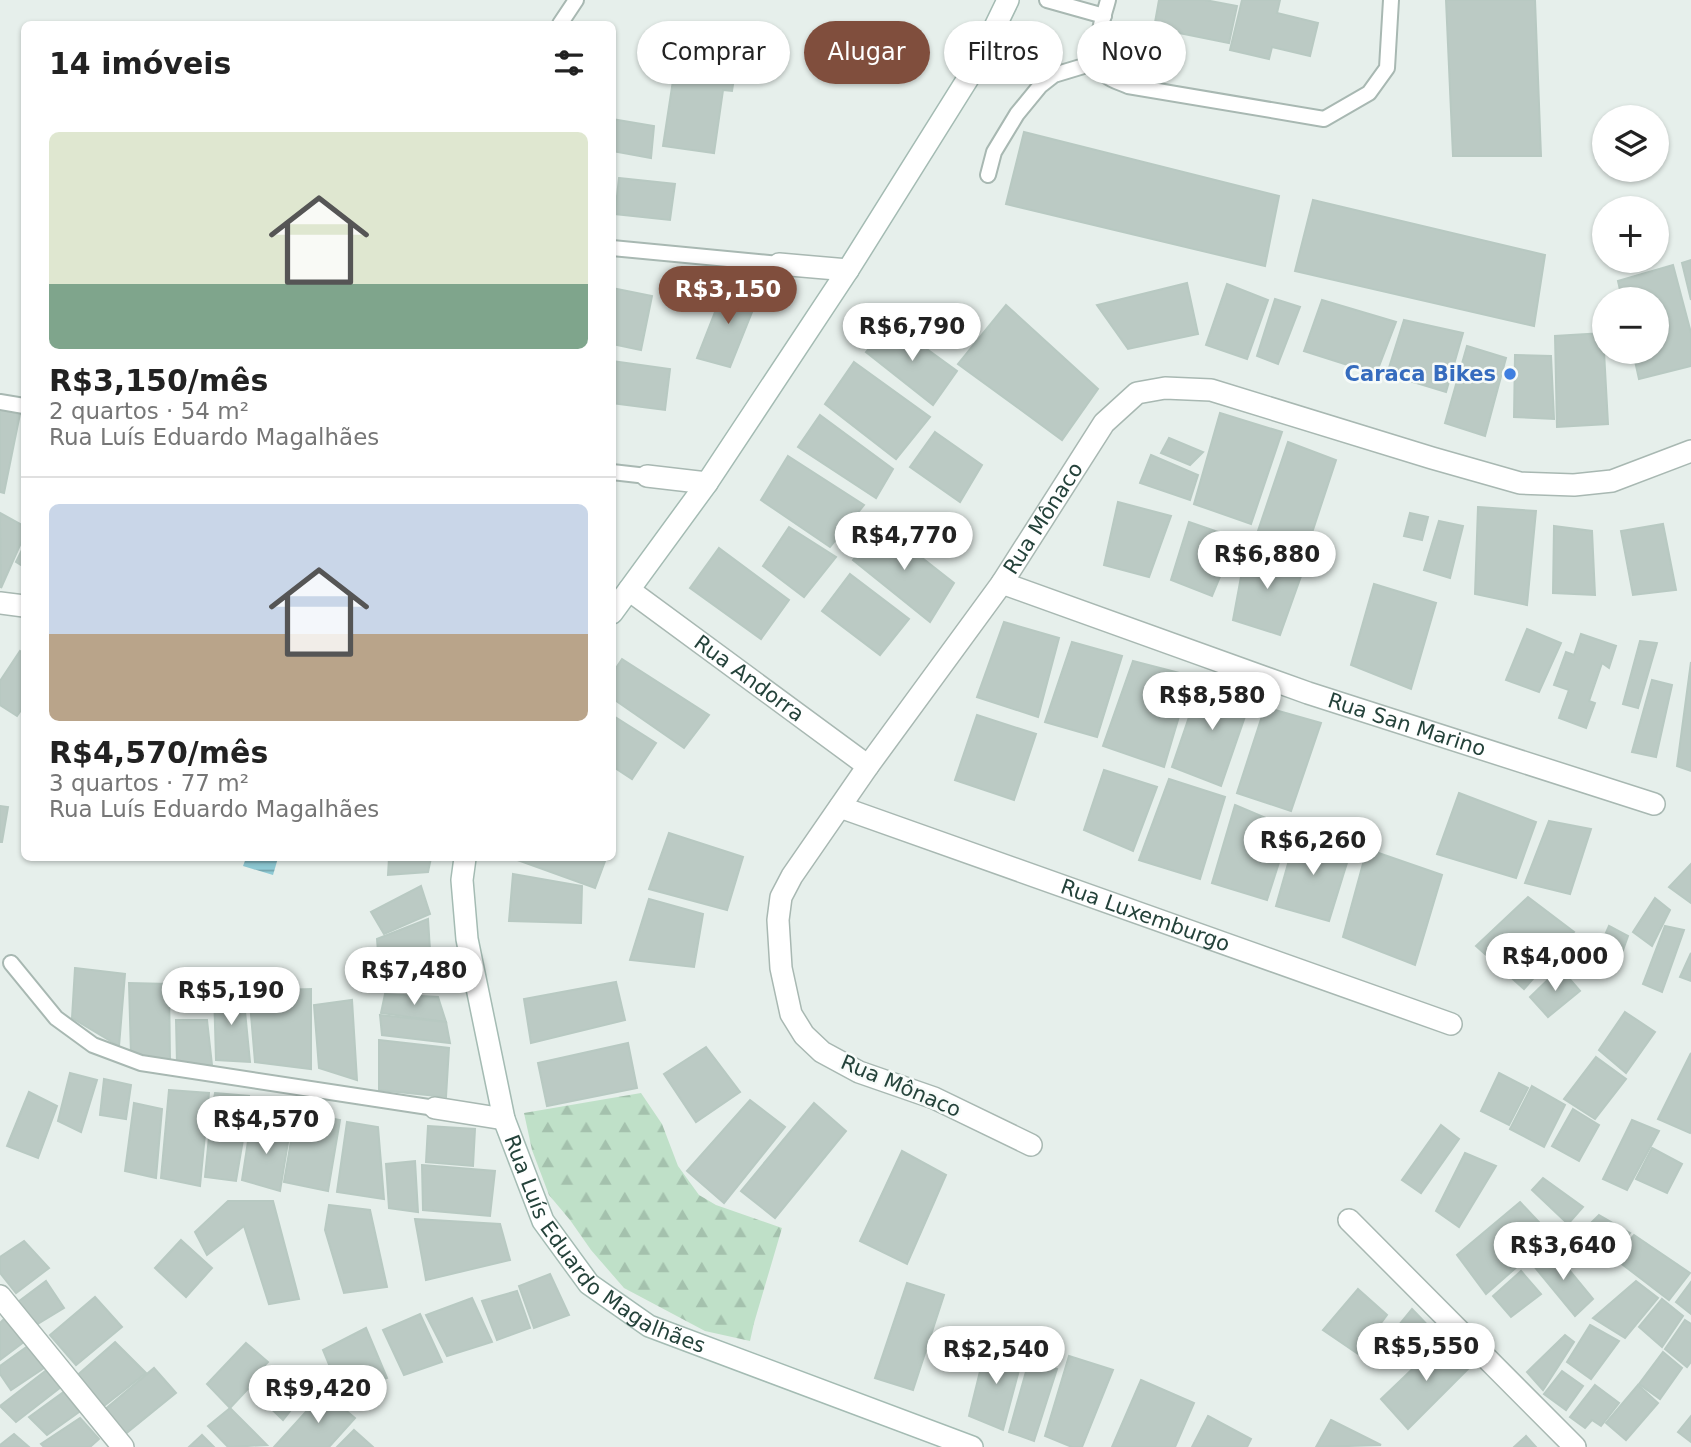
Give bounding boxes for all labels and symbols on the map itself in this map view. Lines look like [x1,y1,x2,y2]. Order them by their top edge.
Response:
pin: R$3,150 [663,266,793,326]
pin: R$6,790 [847,304,977,363]
place label: Caraca Bikes [1345,362,1496,386]
marker: Caraca Bikes [1502,366,1518,382]
street label: Rua Mônaco [999,458,1088,579]
pin: R$4,770 [839,512,969,572]
pin: R$6,880 [1202,532,1332,591]
street label: Rua Andorra [689,630,809,727]
pin: R$8,580 [1147,672,1277,732]
street label: Rua San Marino [1325,688,1489,761]
pin: R$6,260 [1248,818,1378,877]
street label: Rua Luxemburgo [1058,874,1233,956]
pin: R$4,000 [1490,934,1620,993]
pin: R$7,480 [349,948,479,1007]
pin: R$5,190 [166,968,296,1027]
street label: Rua Mônaco [837,1050,965,1122]
pin: R$4,570 [201,1096,331,1156]
street label: Rua Luís Eduardo Magalhães [499,1131,709,1358]
pin: R$3,640 [1498,1222,1628,1282]
pin: R$5,550 [1361,1324,1491,1383]
pin: R$2,540 [931,1326,1061,1386]
pin: R$9,420 [253,1366,383,1425]

